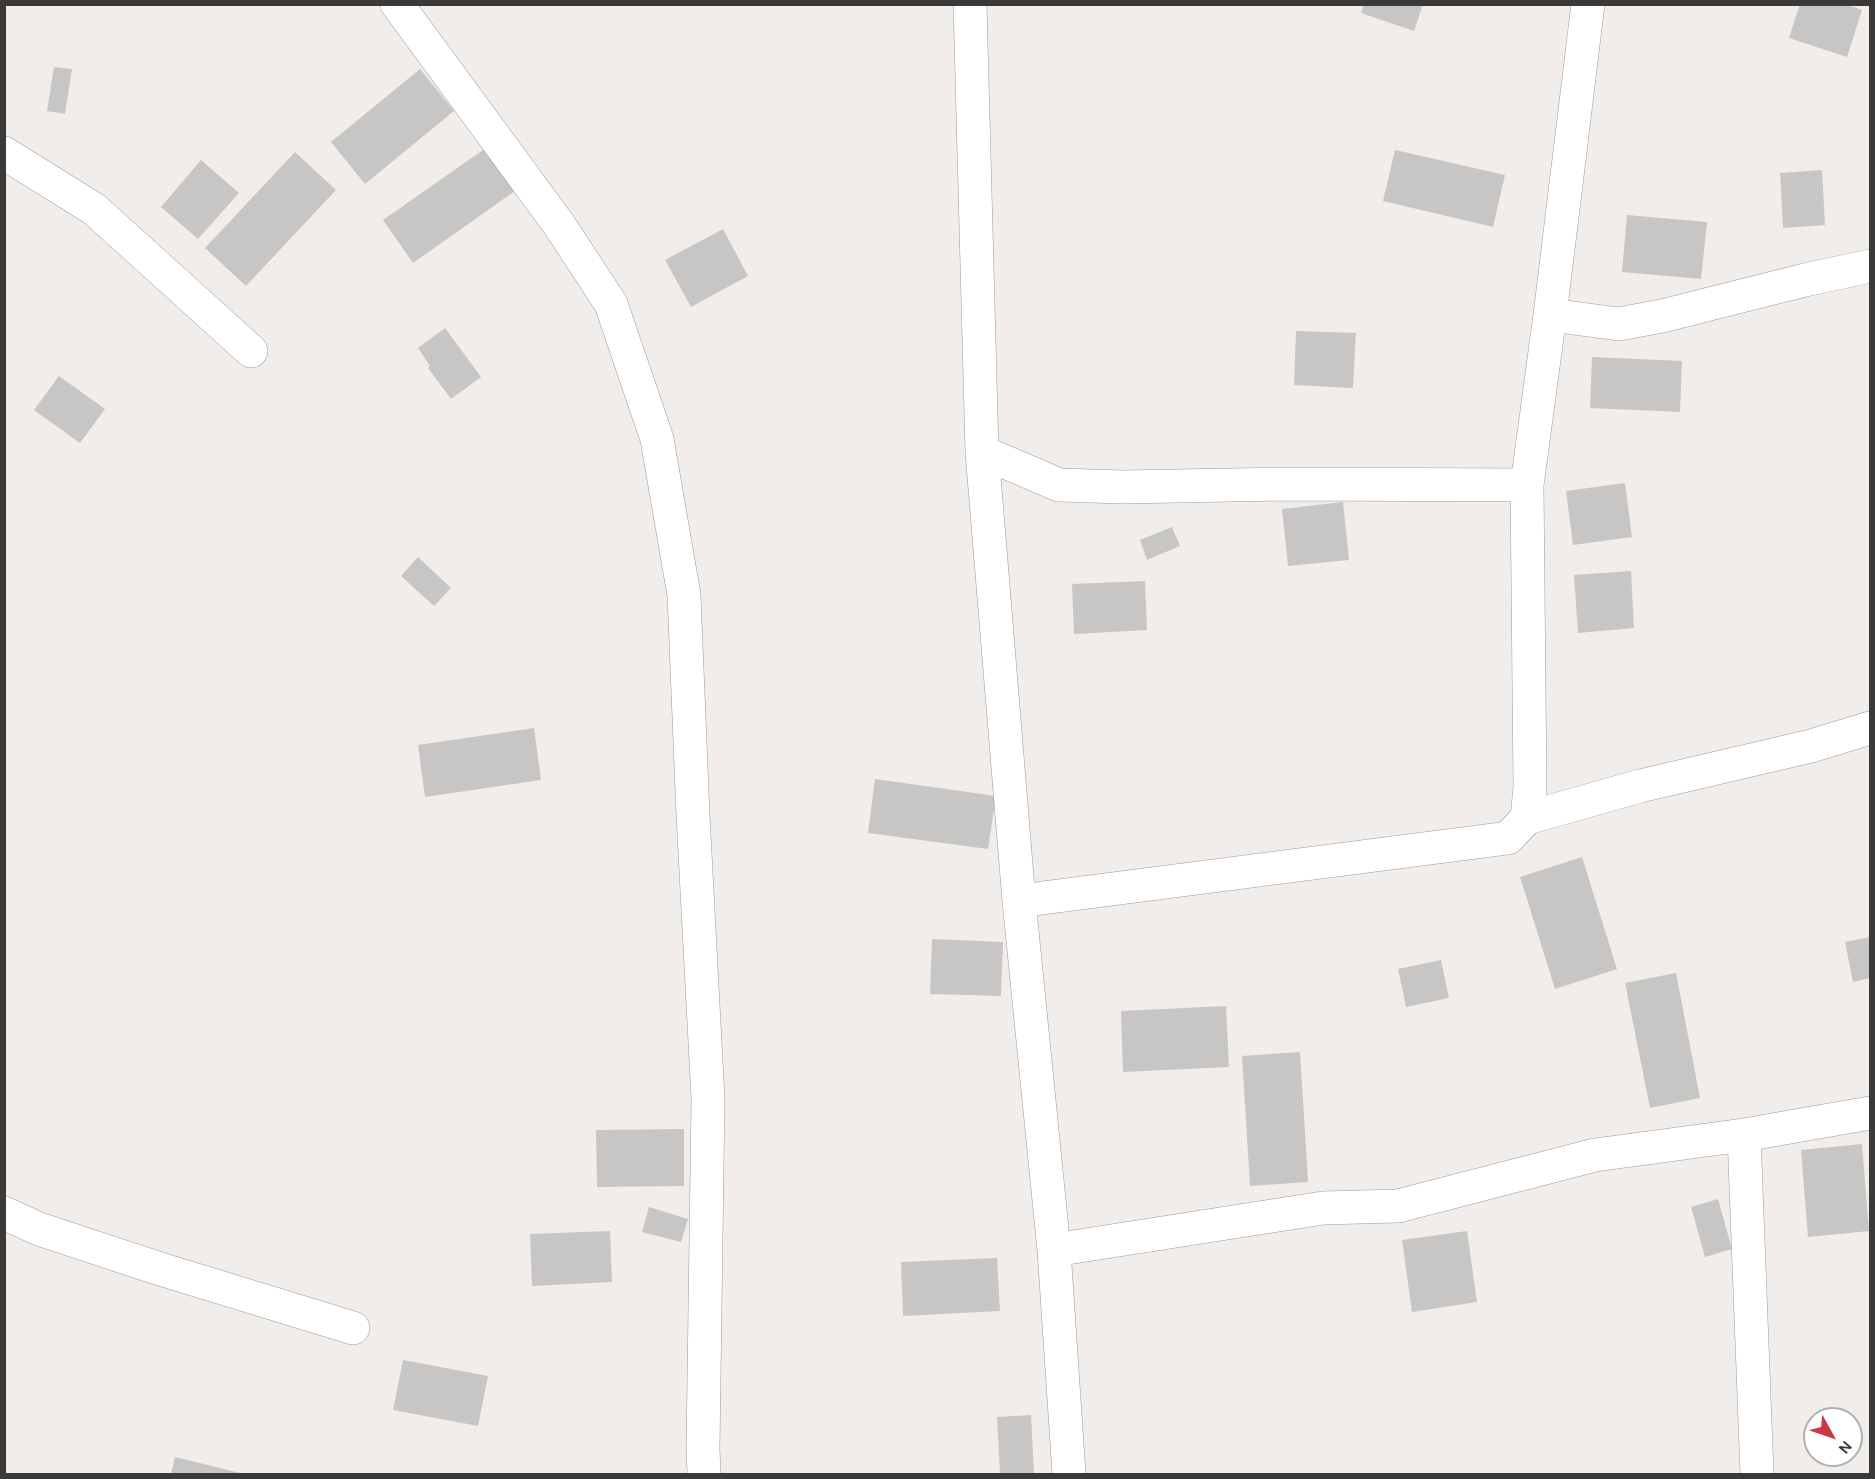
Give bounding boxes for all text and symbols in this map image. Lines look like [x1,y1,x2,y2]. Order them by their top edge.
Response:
north arrow [1803,1407,1863,1467]
text: N [1835,1437,1857,1458]

